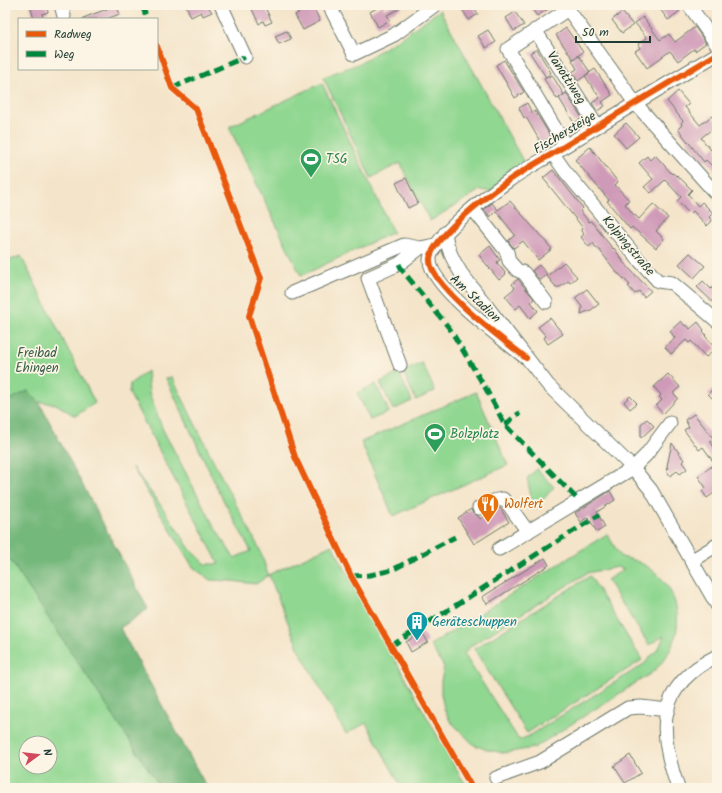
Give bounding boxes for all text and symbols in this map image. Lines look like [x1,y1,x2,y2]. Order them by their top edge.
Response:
legend [18,18,158,70]
scale bar [576,18,650,44]
text: 50 m [582,23,609,42]
text: Radweg [54,25,92,44]
text: Weg [54,45,75,64]
street label: Vanottiweg [541,47,591,109]
street label: Fischersteige [530,106,600,160]
sports icon: TSG [298,146,324,179]
place label: TSG [326,149,348,170]
street label: Kolpingstraße [596,211,660,281]
street label: Am Stadion [444,270,506,329]
park label: Freibad Ehingen [15,343,59,379]
sports icon: Bolzplatz [422,421,448,454]
place label: Bolzplatz [450,424,500,445]
restaurant icon: Wolfert [475,491,501,524]
place label: Wolfert [504,494,544,515]
building icon: Geräteschuppen [404,609,430,642]
place label: Geräteschuppen [432,612,517,633]
north arrow [18,735,58,775]
text: N [37,747,56,758]

